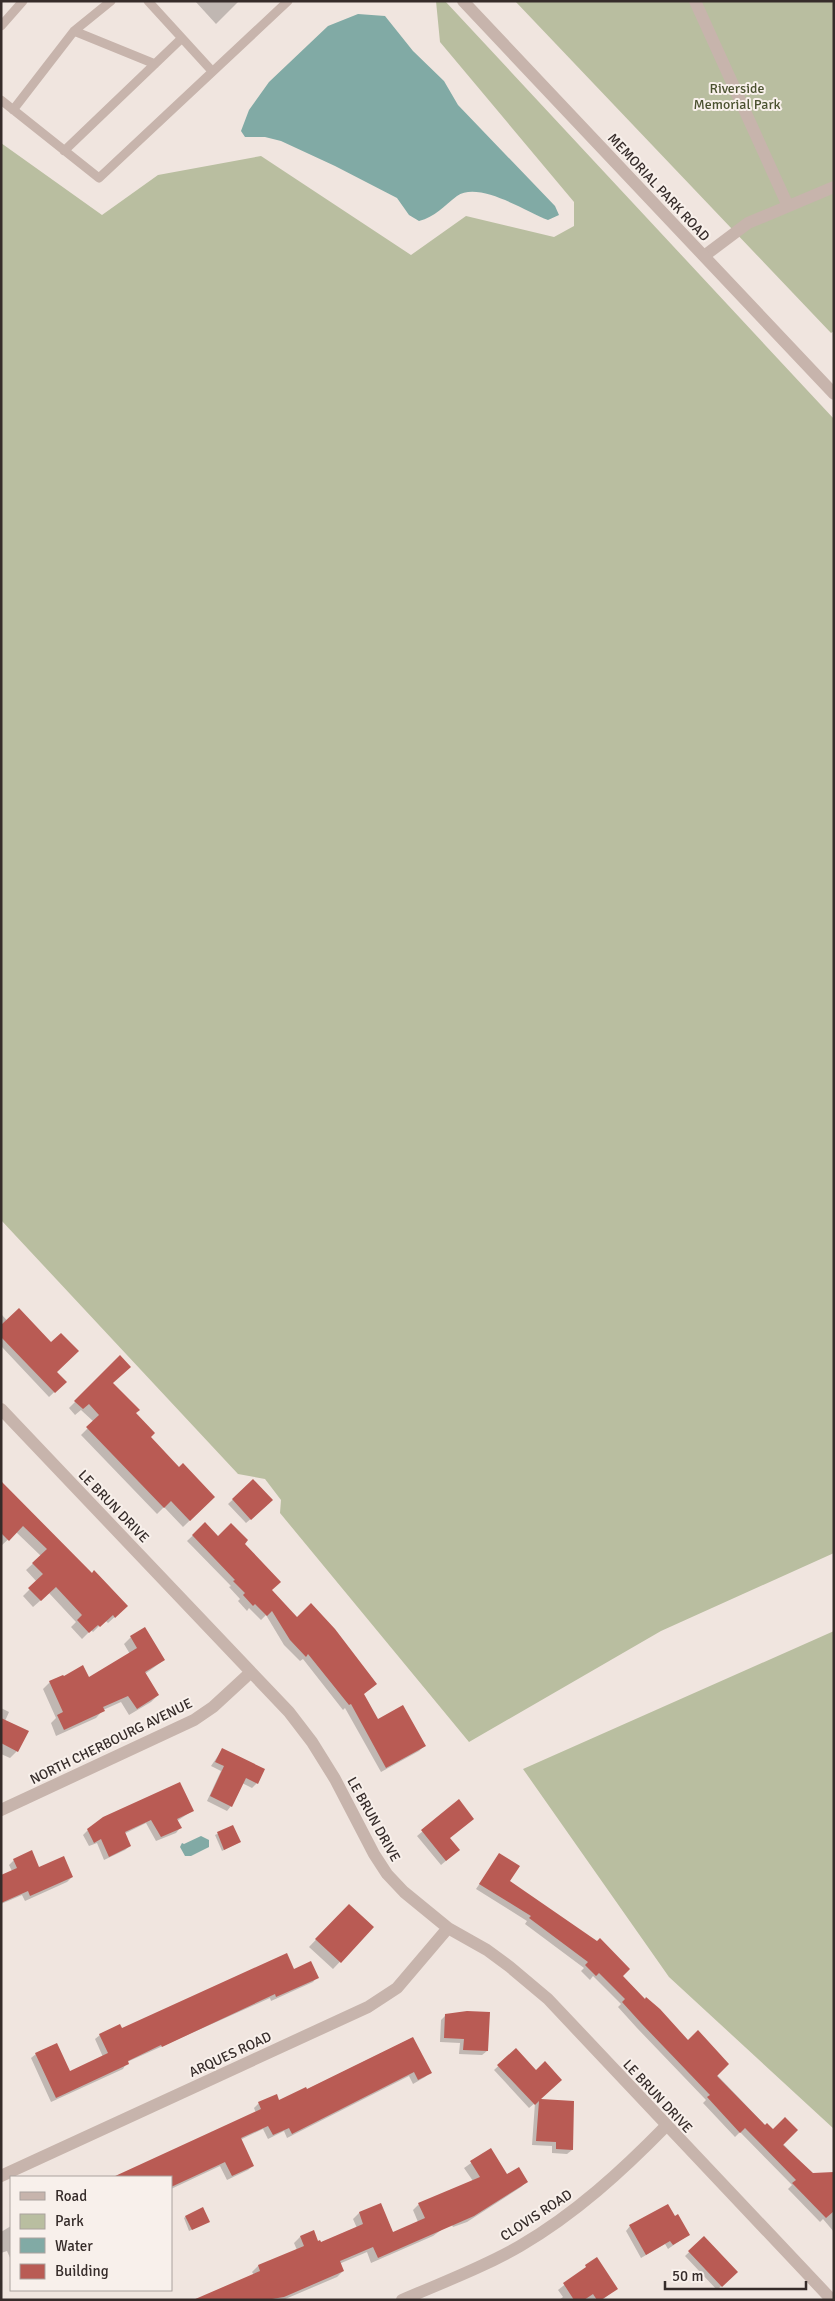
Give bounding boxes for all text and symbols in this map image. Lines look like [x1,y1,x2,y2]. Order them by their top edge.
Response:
park label: Riverside Memorial Park [693,80,781,113]
street label: MEMORIAL PARK ROAD [604,130,713,245]
street label: LE BRUN DRIVE [75,1466,153,1546]
street label: NORTH CHERBOURG AVENUE [27,1695,195,1788]
street label: LE BRUN DRIVE [343,1774,404,1865]
street label: ARQUES ROAD [186,2028,274,2081]
street label: LE BRUN DRIVE [619,2056,696,2137]
legend [10,2176,172,2291]
street label: CLOVIS ROAD [497,2186,575,2245]
text: Road [55,2187,87,2205]
text: Park [55,2212,84,2230]
text: Water [55,2237,93,2255]
scale bar [665,2258,806,2290]
text: Building [55,2262,109,2280]
text: 50 m [672,2267,703,2285]

